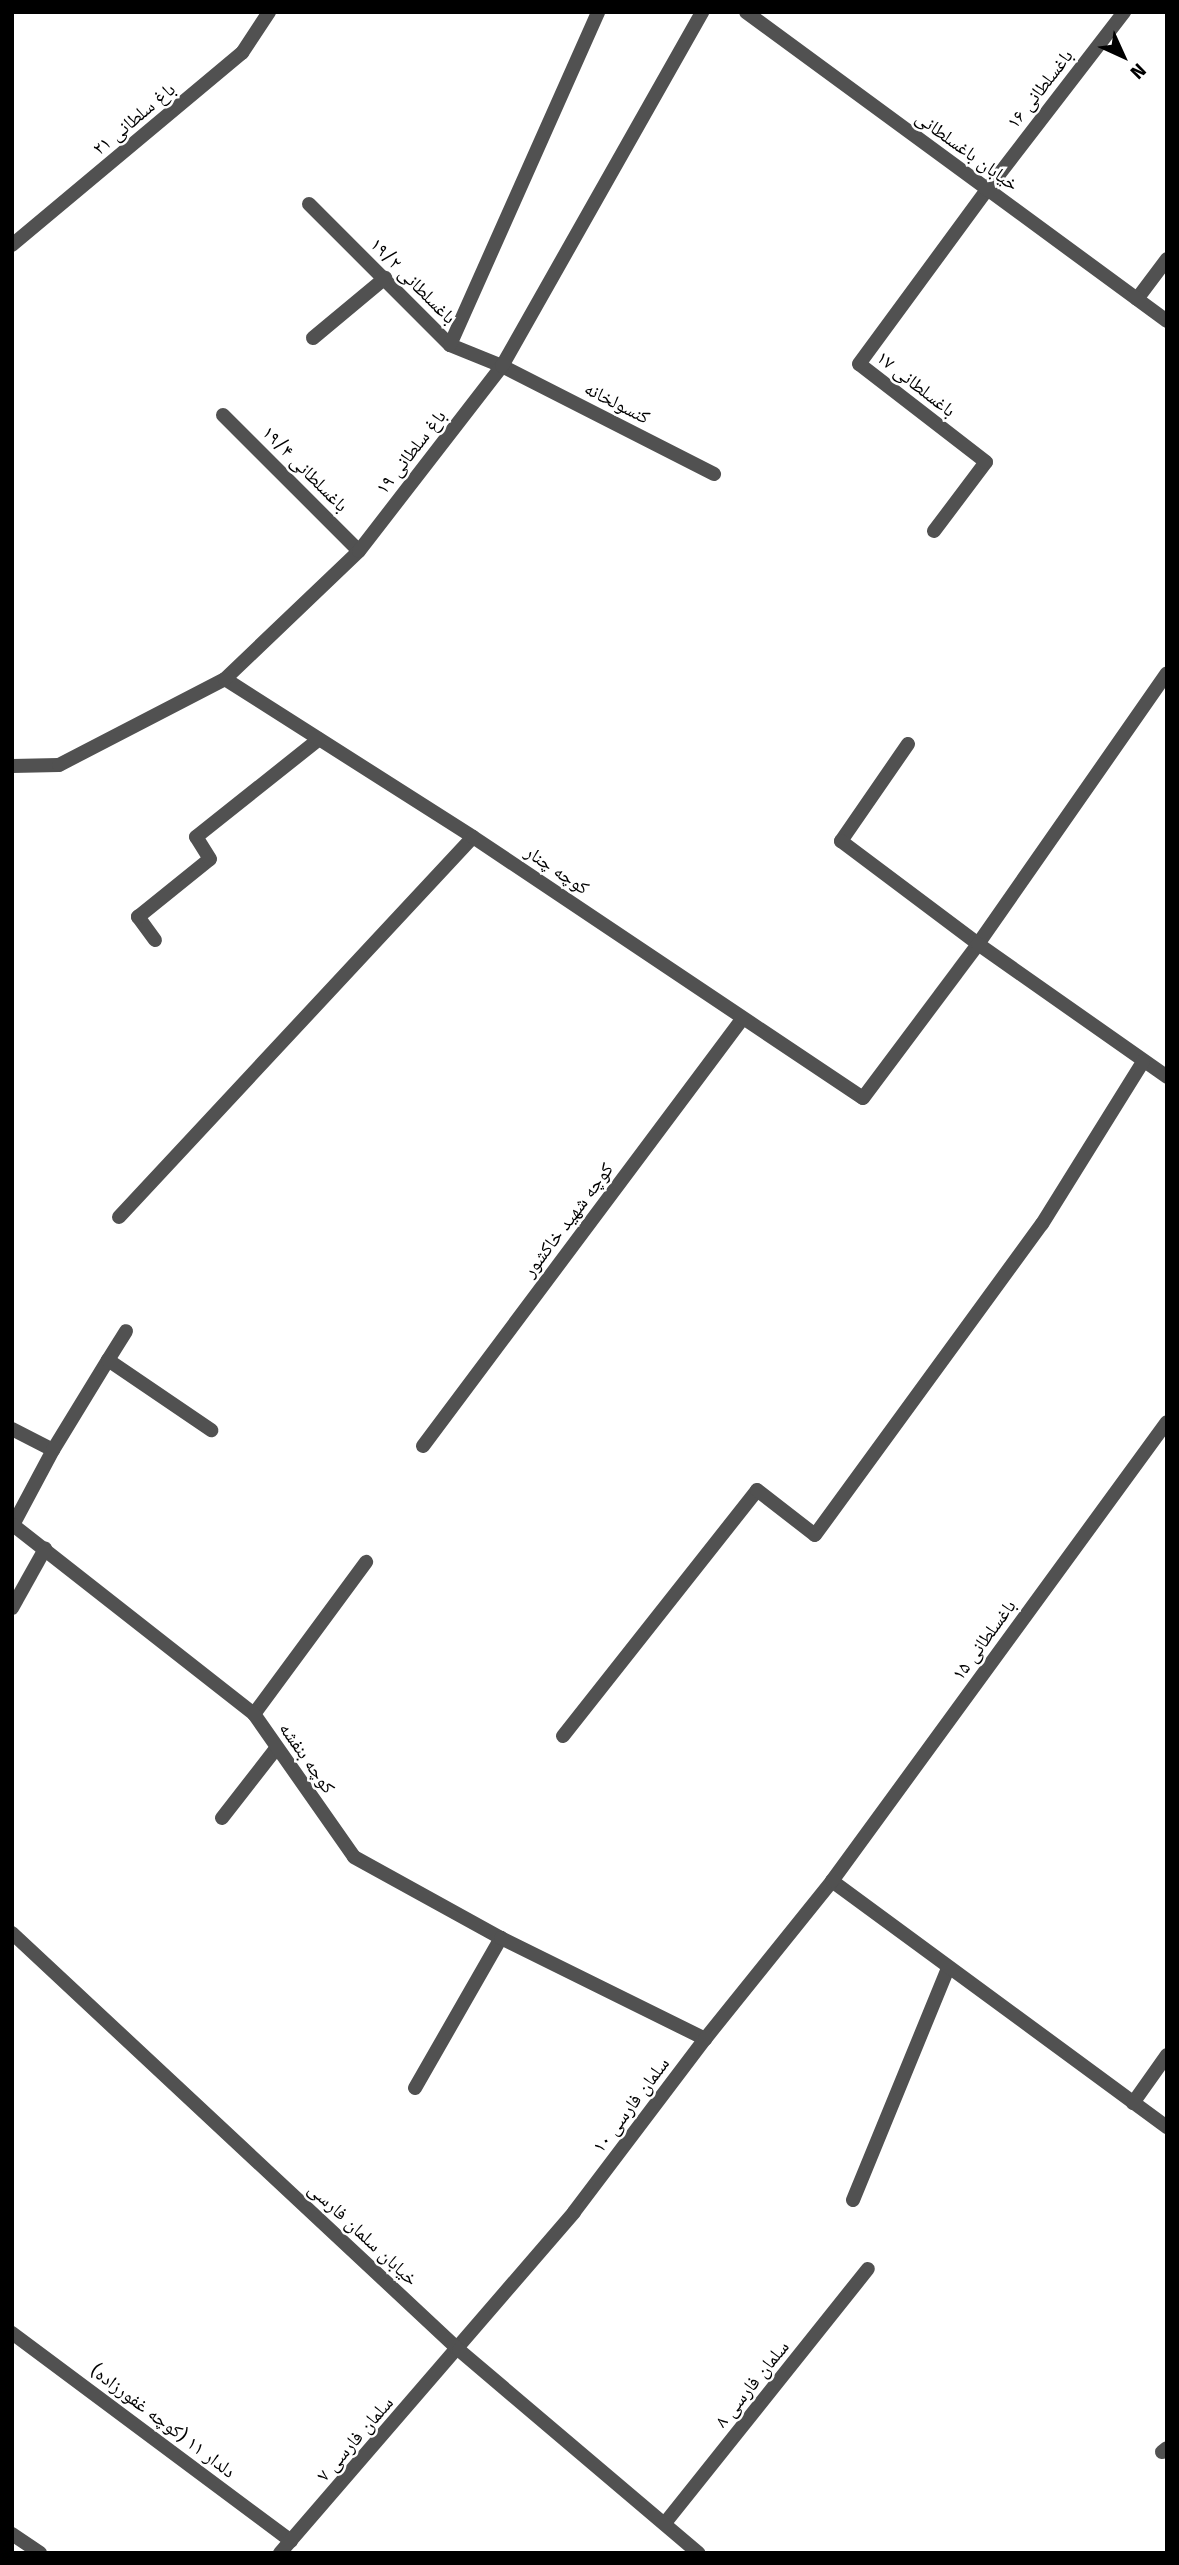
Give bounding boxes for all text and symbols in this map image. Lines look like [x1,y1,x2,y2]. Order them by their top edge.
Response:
north arrow [1088,21,1158,91]
street label: باغسلطانی ۱۶ [1002,45,1078,133]
text: N [1126,59,1151,84]
street label: باغ سلطانی ۲۱ [88,78,180,160]
street label: خیابان باغسلطانی [911,106,1023,196]
street label: باغسلطانی ۱۹/۲ [365,233,461,329]
street label: باغسلطانی ۱۷ [872,346,960,422]
street label: کنسولخانه [581,377,653,429]
street label: باغ سلطانی ۱۹ [371,405,451,499]
street label: باغسلطانی ۱۹/۴ [257,421,353,517]
street label: کوچه چنار [521,840,593,900]
street label: کوچه شهید خاکشور [518,1159,618,1281]
street label: باغسلطانی ۱۵ [947,1595,1021,1685]
street label: کوچه بنفشه [274,1718,340,1798]
street label: سلمان فارسی ۱۰ [588,2053,674,2157]
street label: خیابان سلمان فارسی [303,2177,423,2291]
street label: سلمان فارسی ۸ [710,2336,794,2432]
street label: دلدار ۱۱ (کوچه غفورزاده) [86,2359,240,2483]
street label: سلمان فارسی ۷ [312,2392,398,2486]

